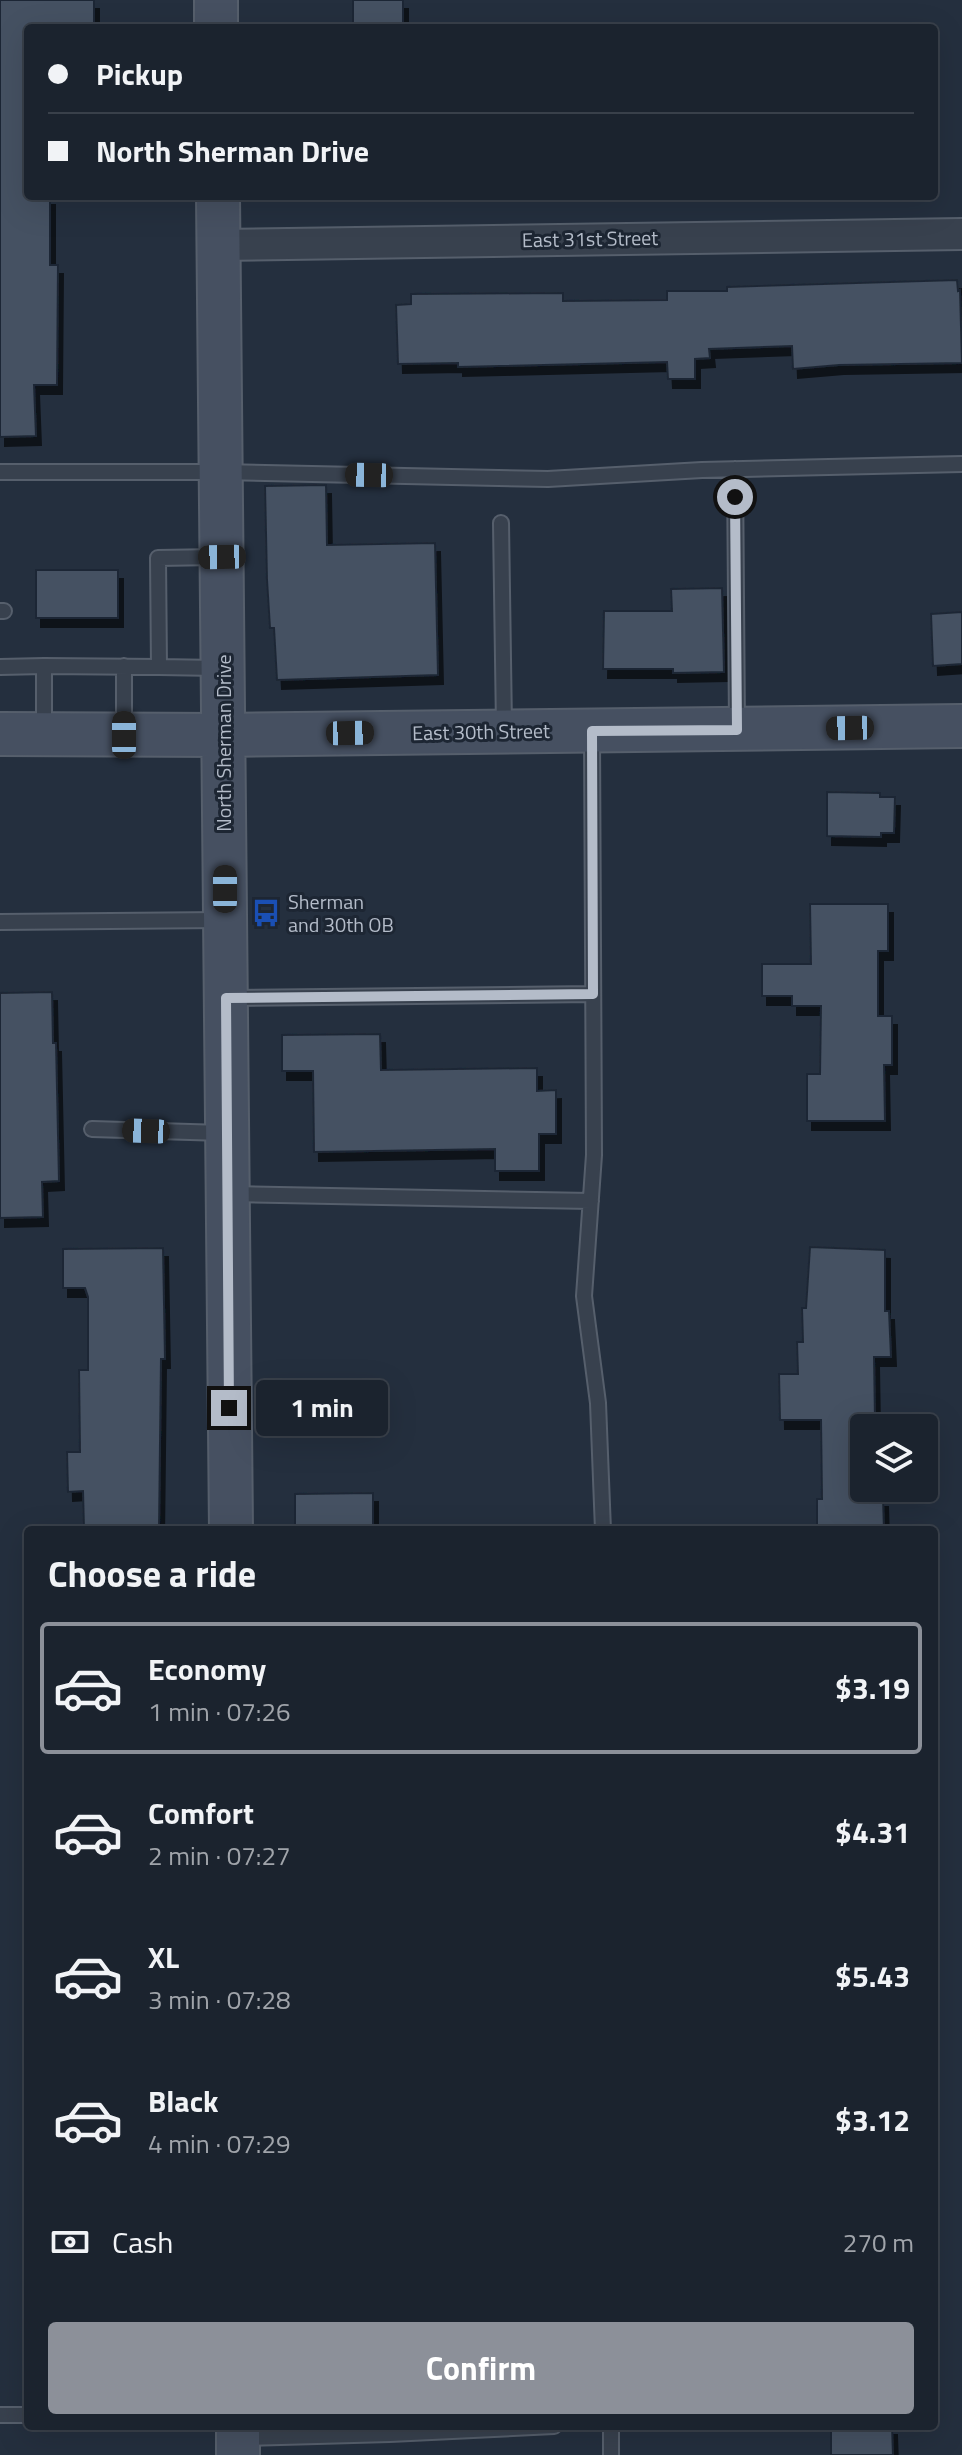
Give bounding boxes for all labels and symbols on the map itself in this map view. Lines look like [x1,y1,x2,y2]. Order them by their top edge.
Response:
street label: East 31st Street [521,222,658,255]
car [345,463,393,487]
route start [717,479,753,515]
car [198,545,246,569]
street label: North Sherman Drive [208,654,239,832]
car [112,711,136,759]
street label: East 30th Street [412,715,550,748]
car [826,716,874,740]
car [326,721,374,745]
car [213,865,237,913]
place label: Sherman and 30th OB [288,886,394,940]
bus stop icon: Sherman and 30th OB [251,898,281,928]
car [122,1118,170,1144]
callout: 1 min [257,1380,389,1436]
route end [211,1390,247,1426]

